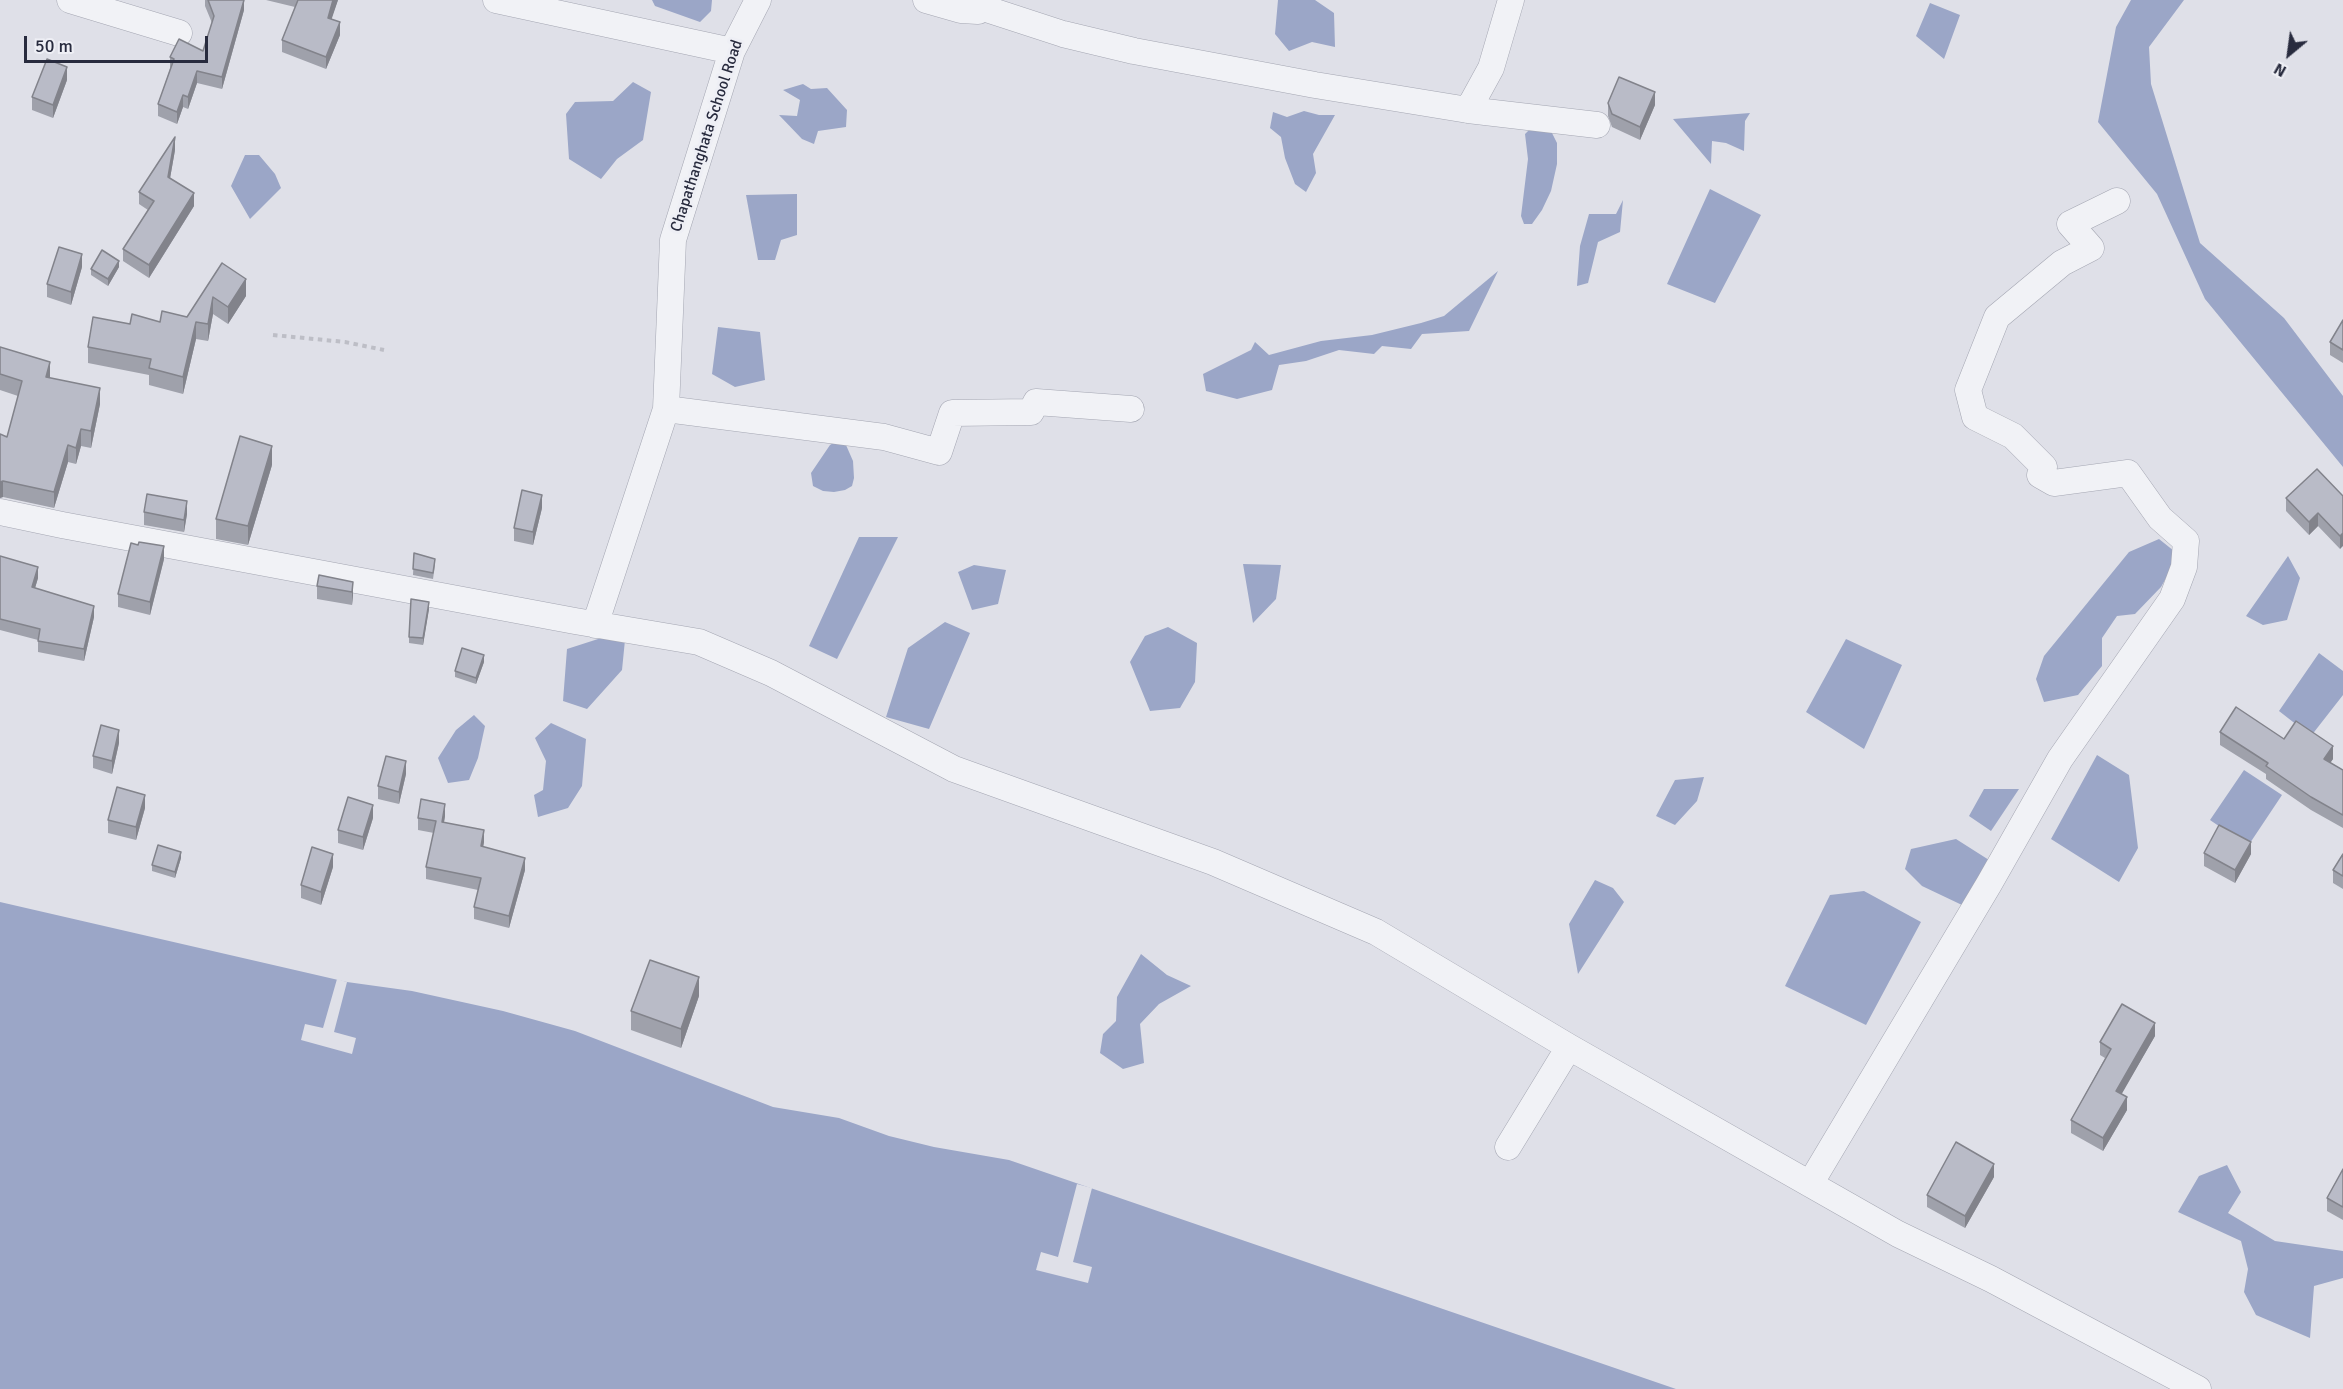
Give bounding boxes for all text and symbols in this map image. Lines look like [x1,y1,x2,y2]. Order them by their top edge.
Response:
scale bar [27,24,212,62]
north arrow [2259,24,2319,84]
text: 50 m [35,35,73,57]
street label: Chapathanghata School Road [667,38,747,234]
text: N [2271,58,2290,81]

